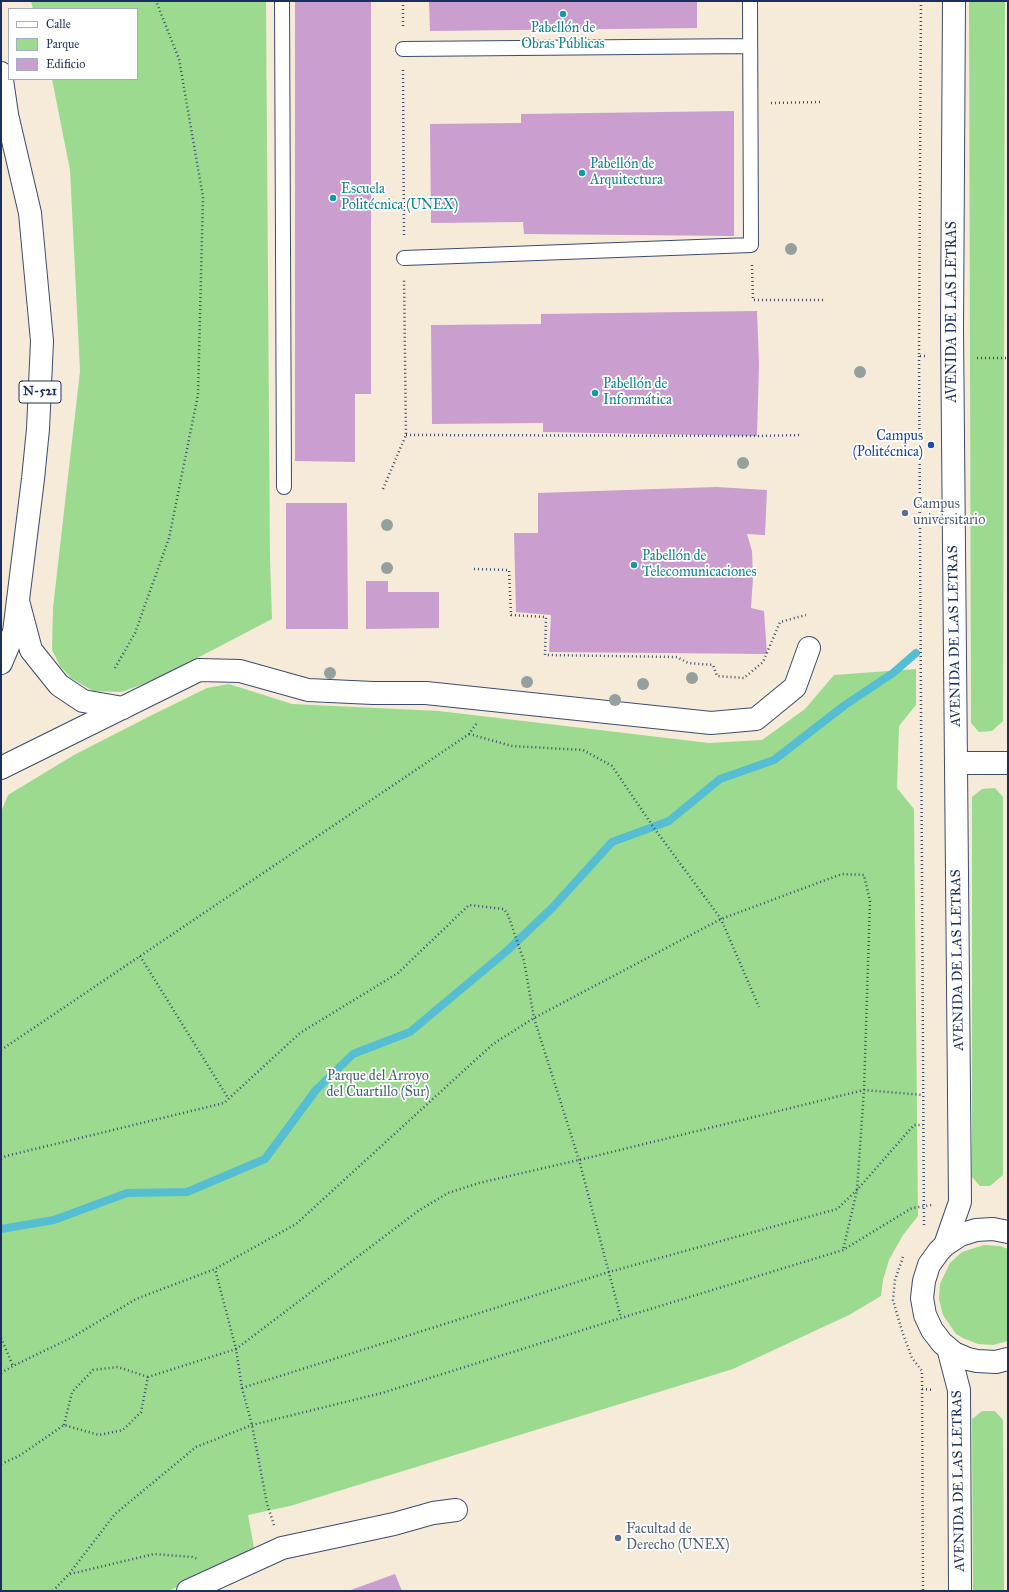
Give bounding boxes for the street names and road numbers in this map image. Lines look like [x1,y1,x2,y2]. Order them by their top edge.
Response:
street label: AVENIDA DE LAS LETRAS [945,221,961,403]
road number: N-521 [19,381,61,403]
street label: AVENIDA DE LAS LETRAS [945,545,965,727]
street label: AVENIDA DE LAS LETRAS [948,869,968,1051]
street label: AVENIDA DE LAS LETRAS [949,1390,969,1572]

